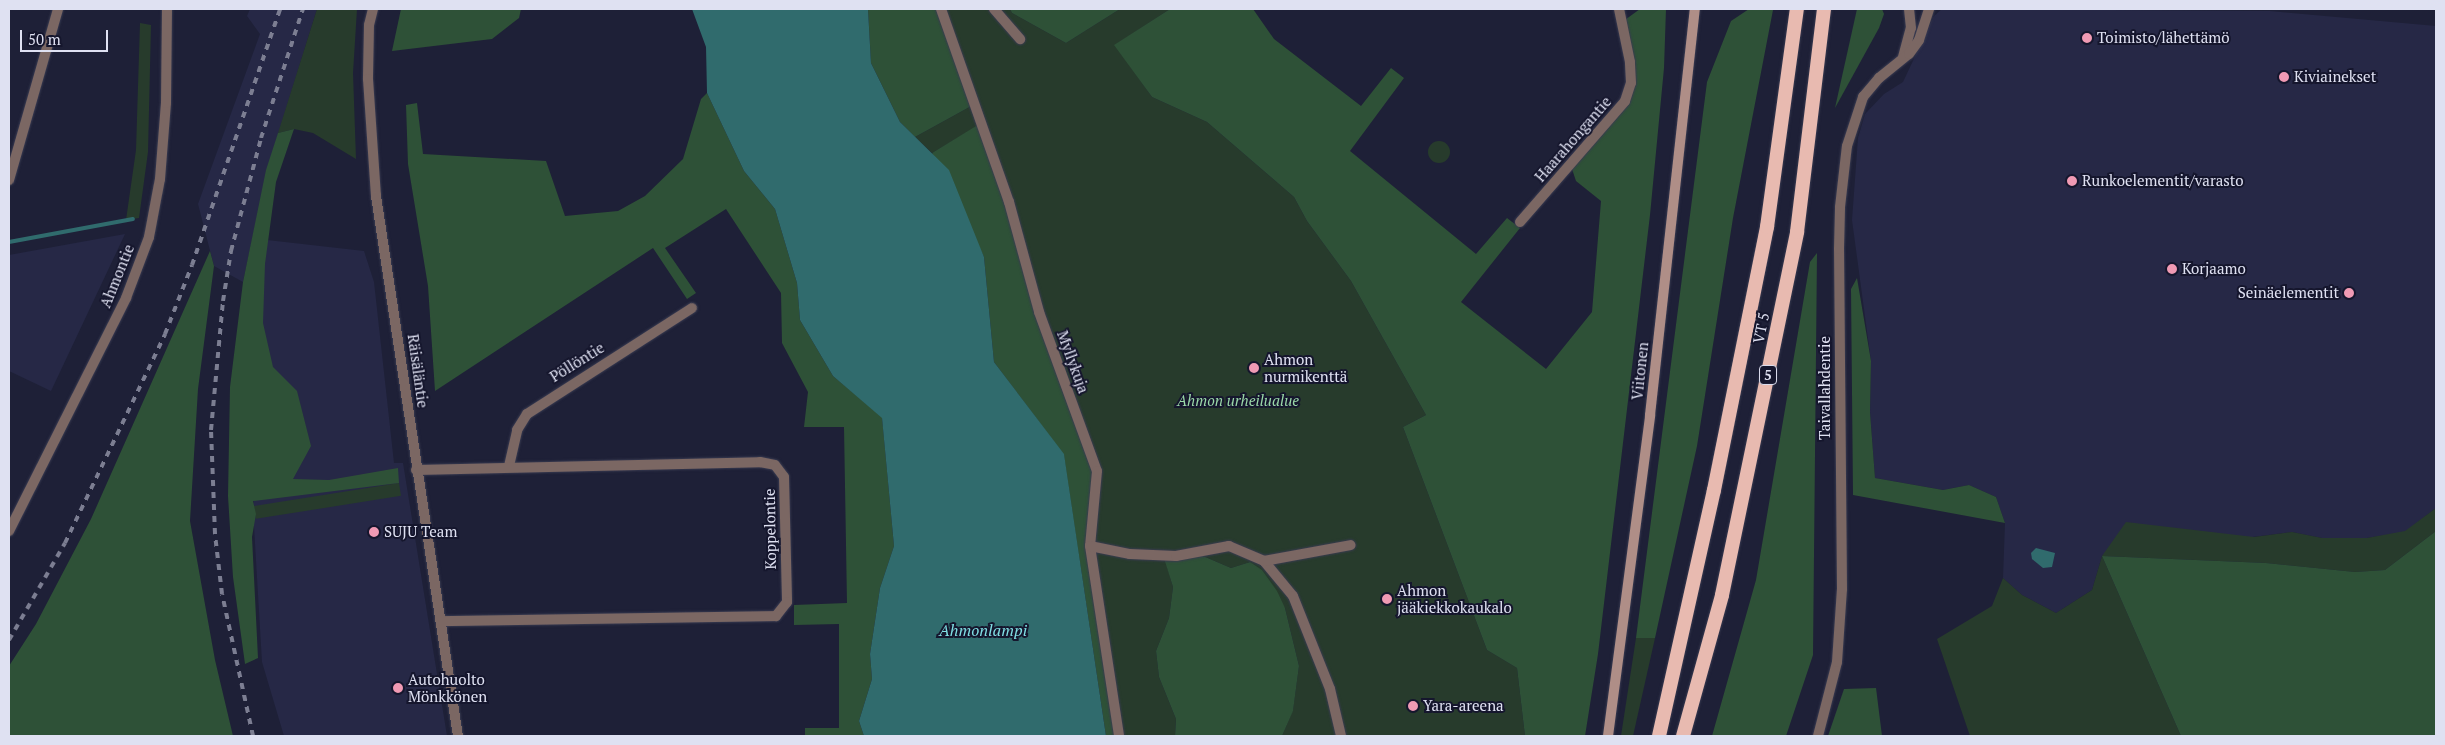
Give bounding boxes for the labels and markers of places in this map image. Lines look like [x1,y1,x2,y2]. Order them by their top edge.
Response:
place label: Toimisto/lähettämö [2097,29,2229,47]
marker: Toimisto/lähettämö [2081,32,2093,44]
place label: Kiviainekset [2294,68,2376,86]
marker: Kiviainekset [2278,71,2290,83]
place label: Runkoelementit/varasto [2082,172,2244,190]
marker: Runkoelementit/varasto [2066,175,2078,187]
place label: Korjaamo [2182,260,2246,278]
marker: Korjaamo [2166,263,2178,275]
place label: Seinäelementit [2238,284,2339,302]
marker: Seinäelementit [2343,287,2355,299]
place label: Ahmon nurmikenttä [1264,350,1347,385]
marker: Ahmon nurmikenttä [1248,362,1260,374]
place label: SUJU Team [384,523,457,541]
marker: SUJU Team [368,526,380,538]
place label: Ahmon jääkiekkokaukalo [1397,581,1512,616]
marker: Ahmon jääkiekkokaukalo [1381,593,1393,605]
place label: Autohuolto Mönkkönen [408,670,487,705]
marker: Autohuolto Mönkkönen [392,682,404,694]
place label: Yara-areena [1423,697,1504,715]
marker: Yara-areena [1407,700,1419,712]

